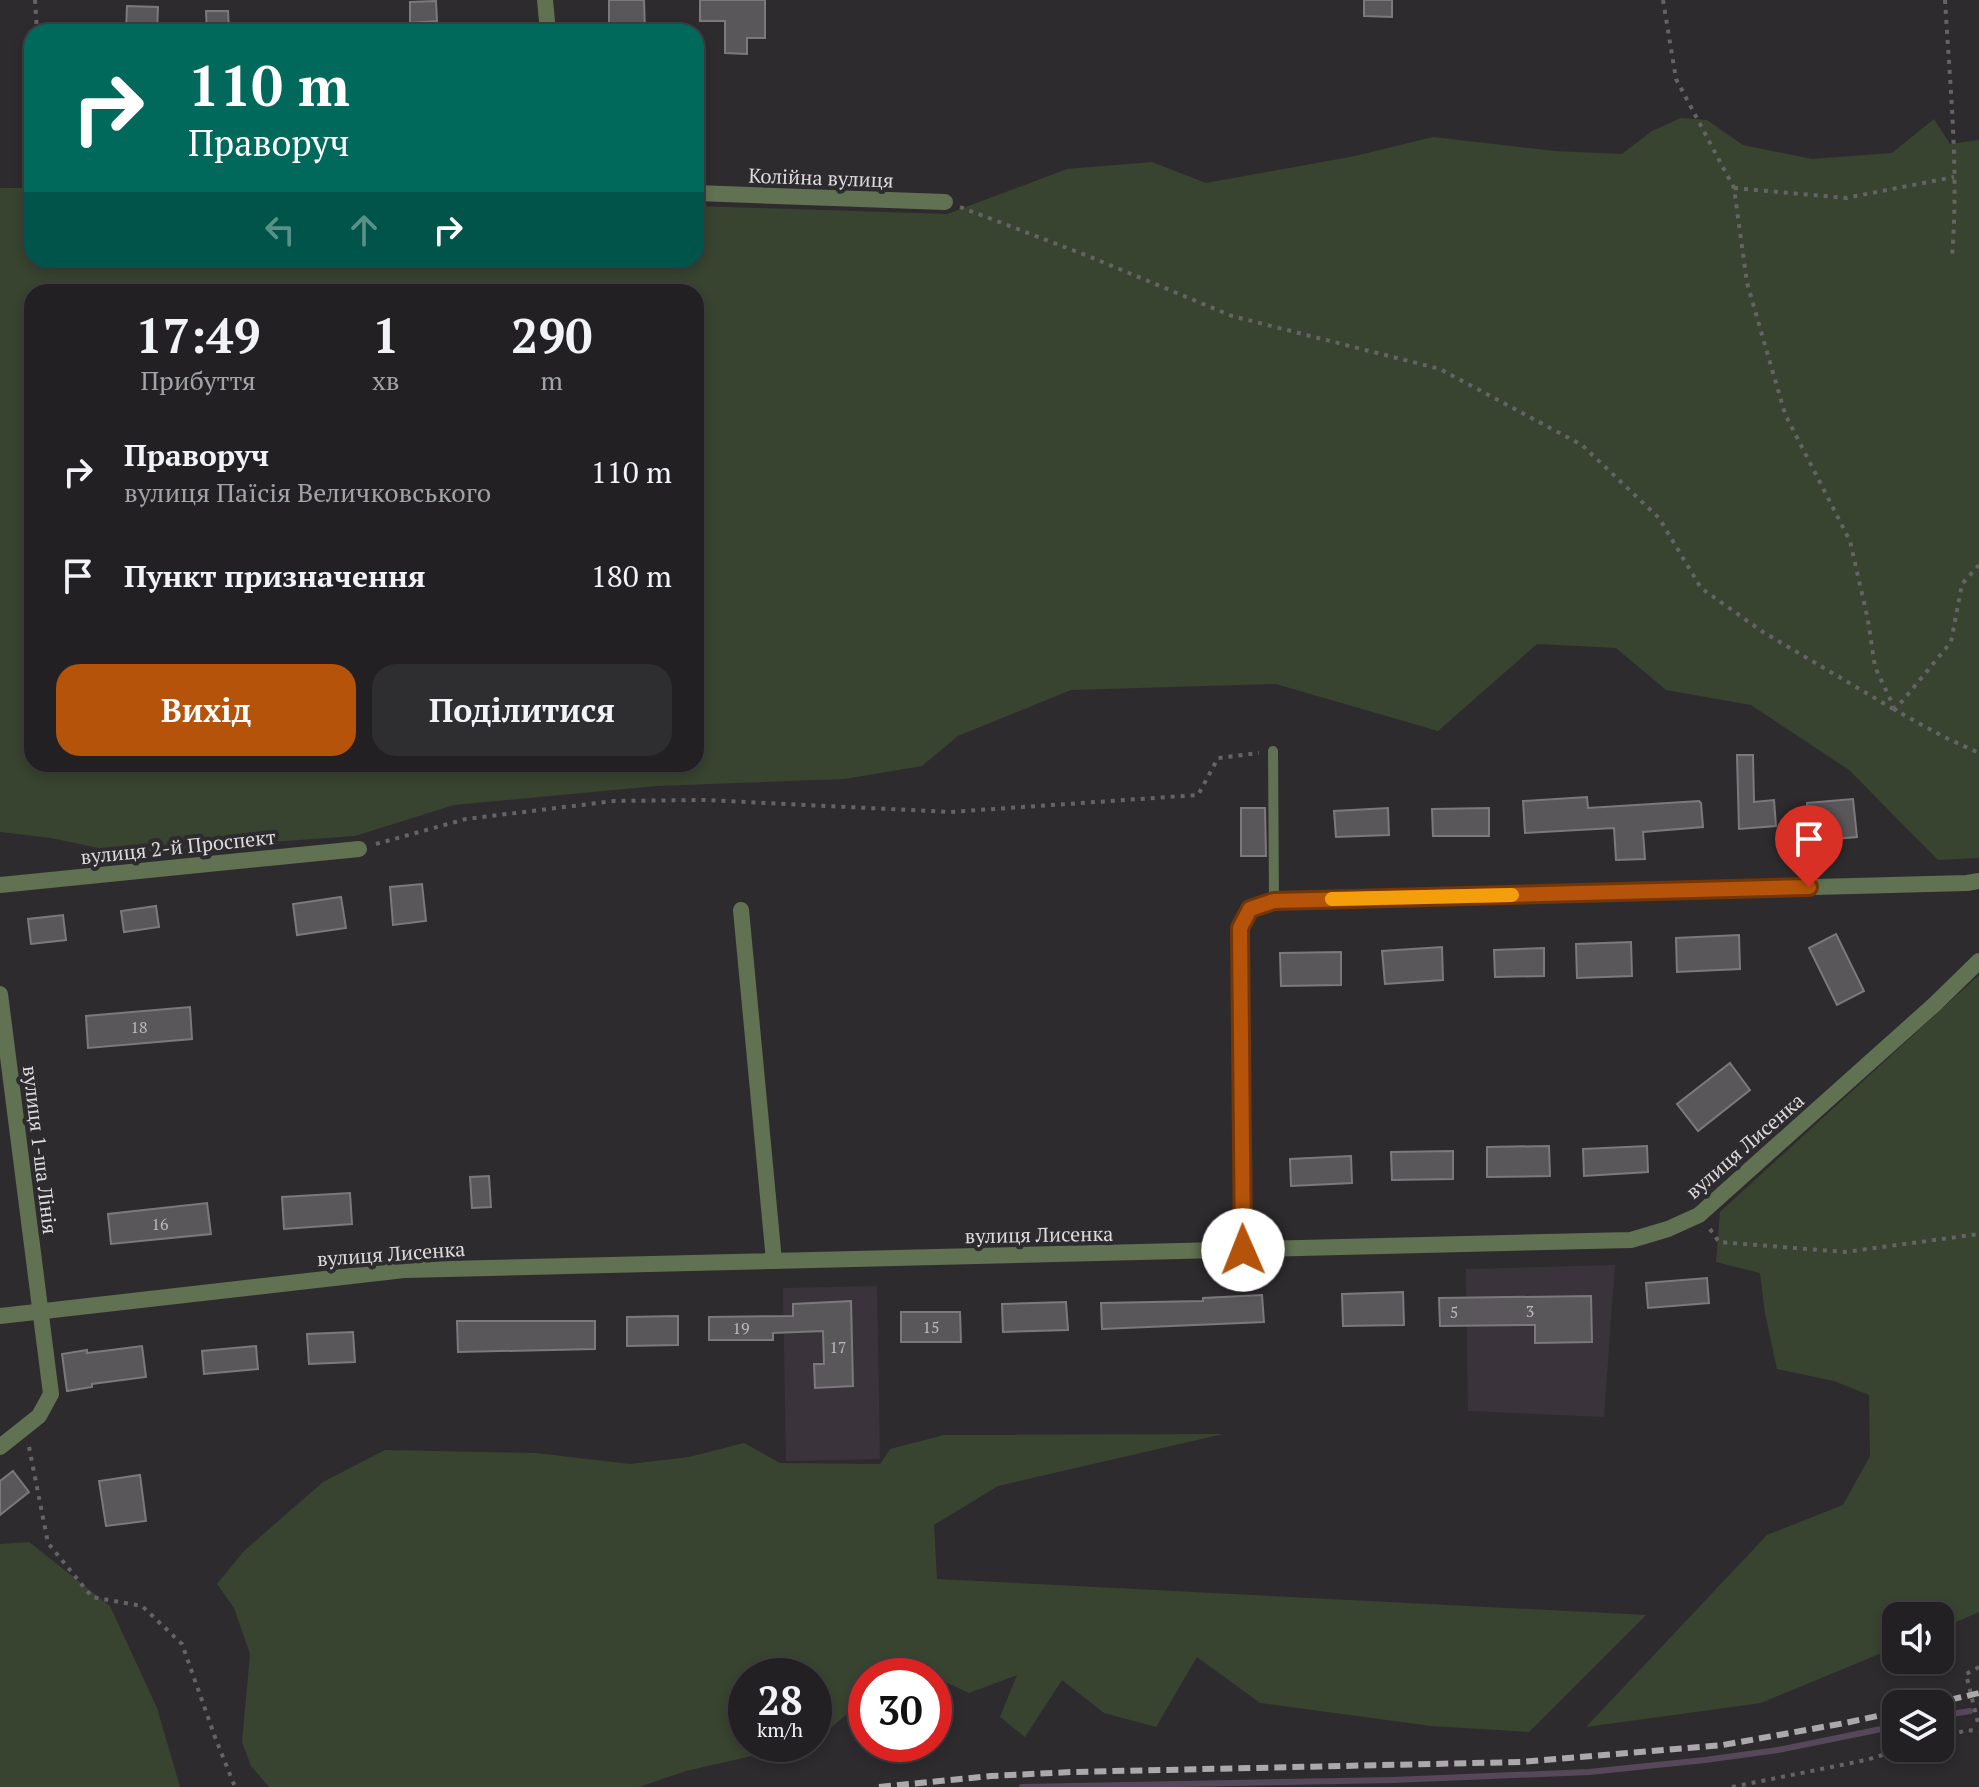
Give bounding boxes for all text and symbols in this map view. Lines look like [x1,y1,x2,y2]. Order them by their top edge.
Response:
text: 110 m [188,48,350,122]
icon: right [56,56,160,160]
text: Праворуч [188,119,350,166]
street label: Колійна вулиця [748,161,894,194]
icon: left [258,208,302,252]
icon: ahead [342,208,386,252]
icon: right [426,208,470,252]
text: 17:49 [136,303,261,367]
text: 1 [372,303,399,367]
text: 290 [511,303,592,367]
text: Прибуття [140,363,256,397]
text: хв [372,363,399,397]
text: m [540,363,563,397]
text: Праворуч [124,435,269,475]
icon: right [56,450,100,494]
text: 110 m [591,452,672,492]
text: вулиця Паїсія Величковського [124,475,491,509]
icon: arrive [56,554,100,598]
text: Пункт призначення [124,556,425,596]
text: 180 m [591,556,672,596]
button: Вихід [56,664,356,756]
button: Поділитися [372,664,672,756]
pin [1775,805,1843,887]
icon: arrive [1787,817,1831,861]
street label: вулиця 2-й Проспект [79,823,277,870]
house number: 18 [130,1016,148,1038]
street label: вулиця 1-ша Лінія [17,1064,64,1236]
street label: вулиця Лисенка [1680,1087,1810,1205]
position arrow [1201,1208,1285,1292]
house number: 16 [151,1213,169,1235]
street label: вулиця Лисенка [965,1220,1113,1249]
street label: вулиця Лисенка [316,1235,466,1272]
house number: 3 [1526,1300,1534,1322]
house number: 5 [1450,1301,1458,1323]
house number: 15 [922,1316,940,1338]
house number: 19 [732,1317,750,1339]
house number: 17 [829,1336,847,1358]
map controls [1882,1602,1954,1762]
button: sound [1882,1602,1954,1674]
speed limit sign: 30 [848,1658,952,1762]
text: 28 [757,1673,803,1726]
button: layers [1882,1690,1954,1762]
text: km/h [757,1716,803,1743]

